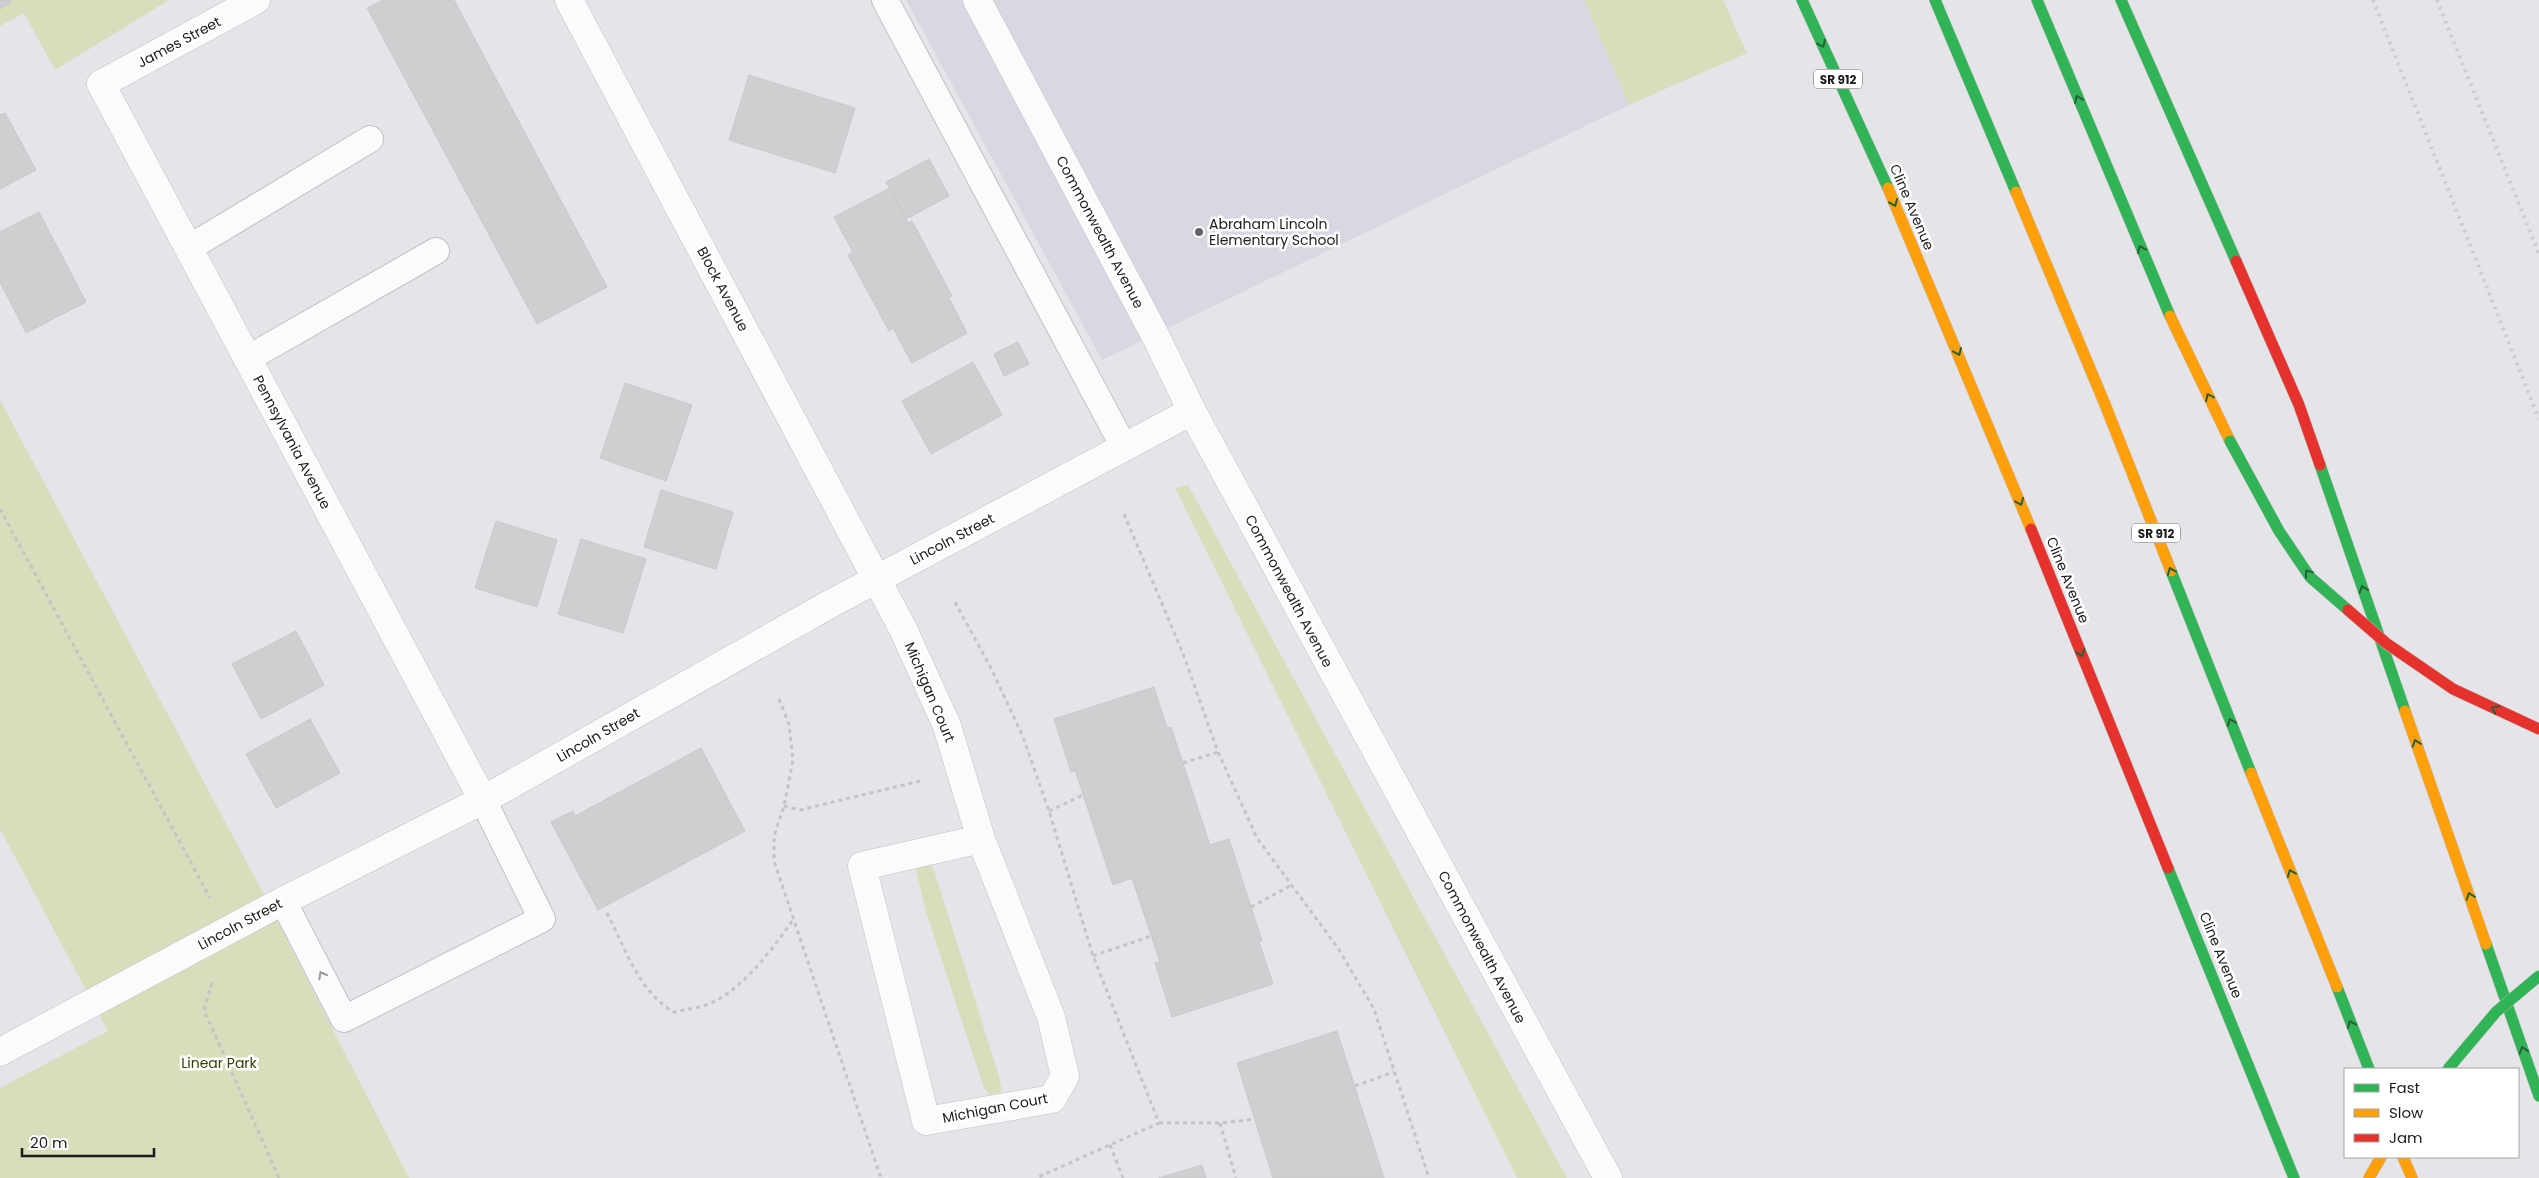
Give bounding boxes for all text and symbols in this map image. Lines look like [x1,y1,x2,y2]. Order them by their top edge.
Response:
street label: James Street [134,12,224,72]
one-way arrow [1816,39,1826,48]
road number: SR 912 [1814,70,1862,88]
one-way arrow [2074,95,2085,104]
street label: Commonwealth Avenue [1051,152,1149,312]
street label: Cline Avenue [1885,161,1939,253]
one-way arrow [1888,198,1899,207]
place label: Abraham Lincoln Elementary School [1209,214,1339,250]
marker: Abraham Lincoln Elementary School [1193,226,1205,238]
street label: Block Avenue [692,243,754,335]
one-way arrow [2137,245,2148,254]
one-way arrow [1951,347,1962,356]
street label: Pennsylvania Avenue [248,372,336,513]
one-way arrow [2204,393,2215,402]
one-way arrow [2014,497,2024,506]
street label: Lincoln Street [906,508,998,570]
street label: Commonwealth Avenue [1240,511,1338,671]
road number: SR 912 [2132,524,2180,542]
street label: Cline Avenue [2042,534,2095,627]
one-way arrow [2167,567,2177,576]
one-way arrow [2305,569,2314,579]
one-way arrow [2359,586,2369,594]
street label: Michigan Court [900,639,960,745]
one-way arrow [2075,648,2086,657]
street label: Lincoln Street [553,703,643,767]
one-way arrow [2491,705,2500,715]
one-way arrow [2227,718,2237,727]
one-way arrow [2412,739,2422,748]
street label: Commonwealth Avenue [1433,867,1531,1027]
one-way arrow [2287,869,2297,878]
street label: Lincoln Street [194,893,286,955]
one-way arrow [2465,893,2475,901]
street label: Cline Avenue [2195,909,2248,1002]
one-way arrow [318,972,328,981]
one-way arrow [2347,1020,2357,1029]
one-way arrow [2519,1046,2529,1054]
park label: Linear Park [181,1053,258,1073]
legend [2344,1068,2519,1158]
text: Fast [2389,1077,2420,1098]
street label: Michigan Court [941,1088,1049,1128]
text: Slow [2389,1102,2424,1123]
scale bar [22,1126,155,1158]
text: Jam [2389,1127,2423,1148]
text: 20 m [30,1132,68,1153]

